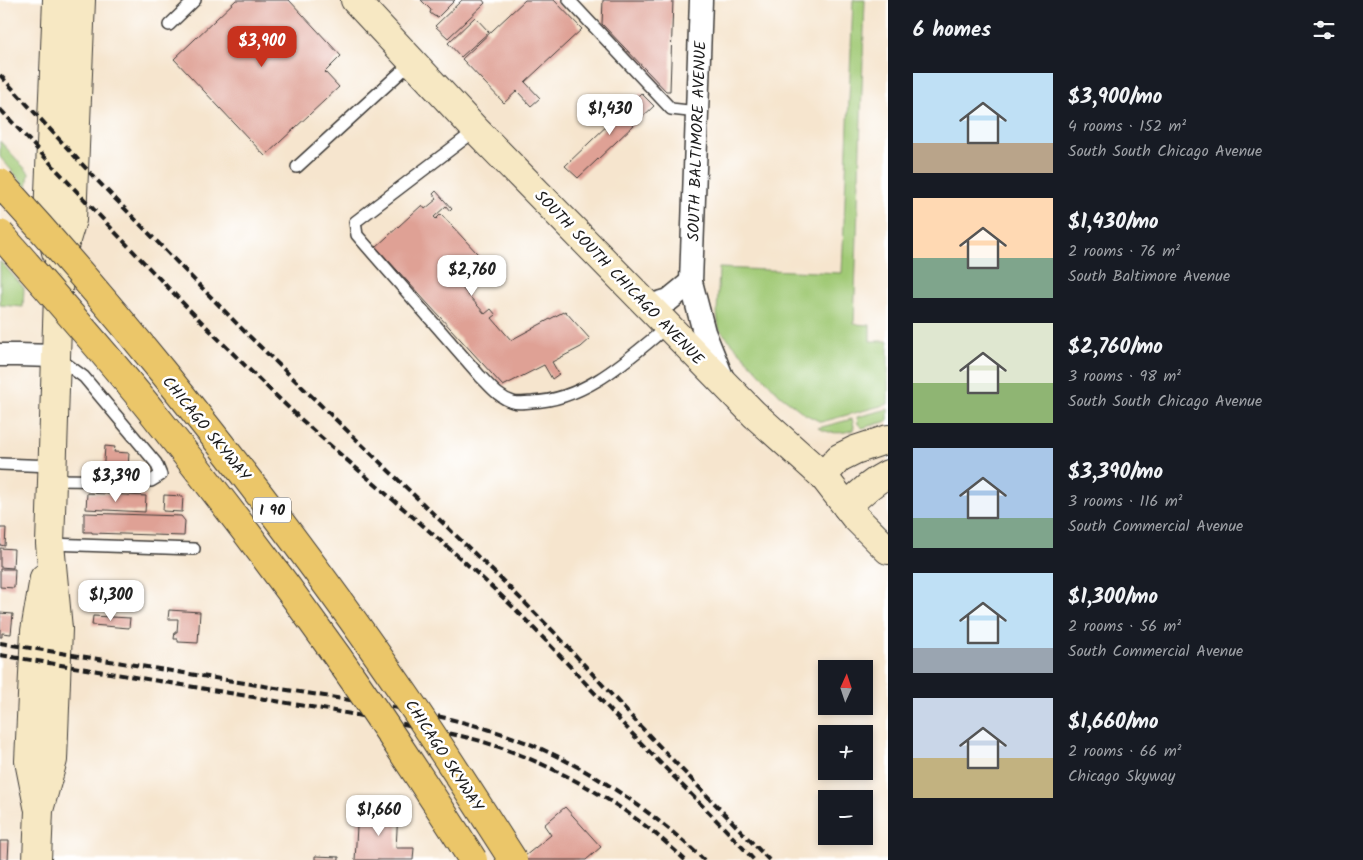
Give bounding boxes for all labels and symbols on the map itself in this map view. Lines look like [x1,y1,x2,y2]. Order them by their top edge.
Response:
pin: $3,900 [221,26,303,68]
street label: SOUTH BALTIMORE AVENUE [682,40,714,242]
pin: $1,430 [569,94,651,136]
street label: SOUTH SOUTH CHICAGO AVENUE [528,185,710,372]
pin: $2,760 [431,254,513,297]
street label: CHICAGO SKYWAY [155,371,257,488]
pin: $3,390 [75,460,157,503]
road number: I 90 [253,498,291,522]
pin: $1,300 [70,580,152,622]
north arrow [818,660,872,715]
street label: CHICAGO SKYWAY [398,695,490,817]
pin: $1,660 [338,794,420,837]

